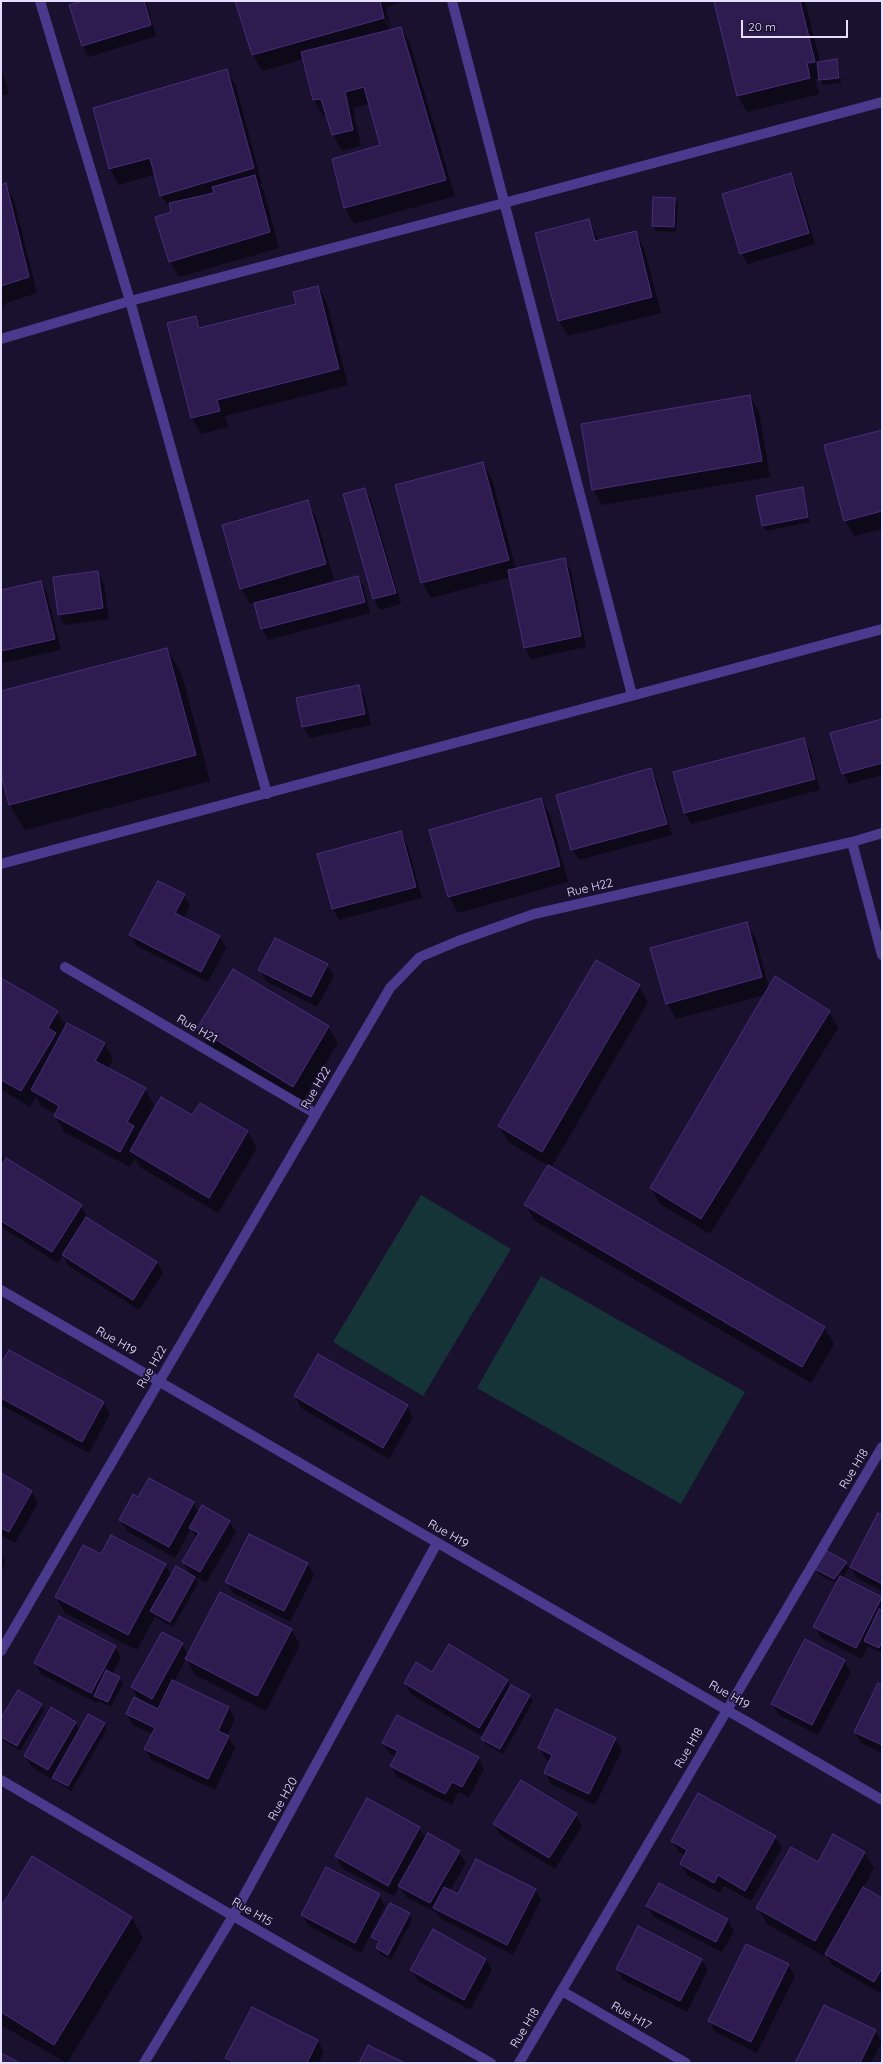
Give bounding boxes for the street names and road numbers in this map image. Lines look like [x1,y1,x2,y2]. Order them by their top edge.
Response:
street label: Rue H22 [566,876,614,900]
street label: Rue H21 [174,1012,220,1046]
street label: Rue H22 [298,1064,334,1112]
street label: Rue H19 [93,1324,139,1358]
street label: Rue H22 [134,1343,170,1391]
street label: Rue H18 [836,1446,872,1492]
street label: Rue H19 [425,1517,471,1551]
street label: Rue H19 [706,1678,752,1712]
street label: Rue H18 [672,1725,706,1771]
street label: Rue H20 [265,1775,301,1823]
street label: Rue H15 [229,1895,275,1929]
street label: Rue H17 [608,1999,654,2033]
street label: Rue H18 [507,2005,543,2051]

